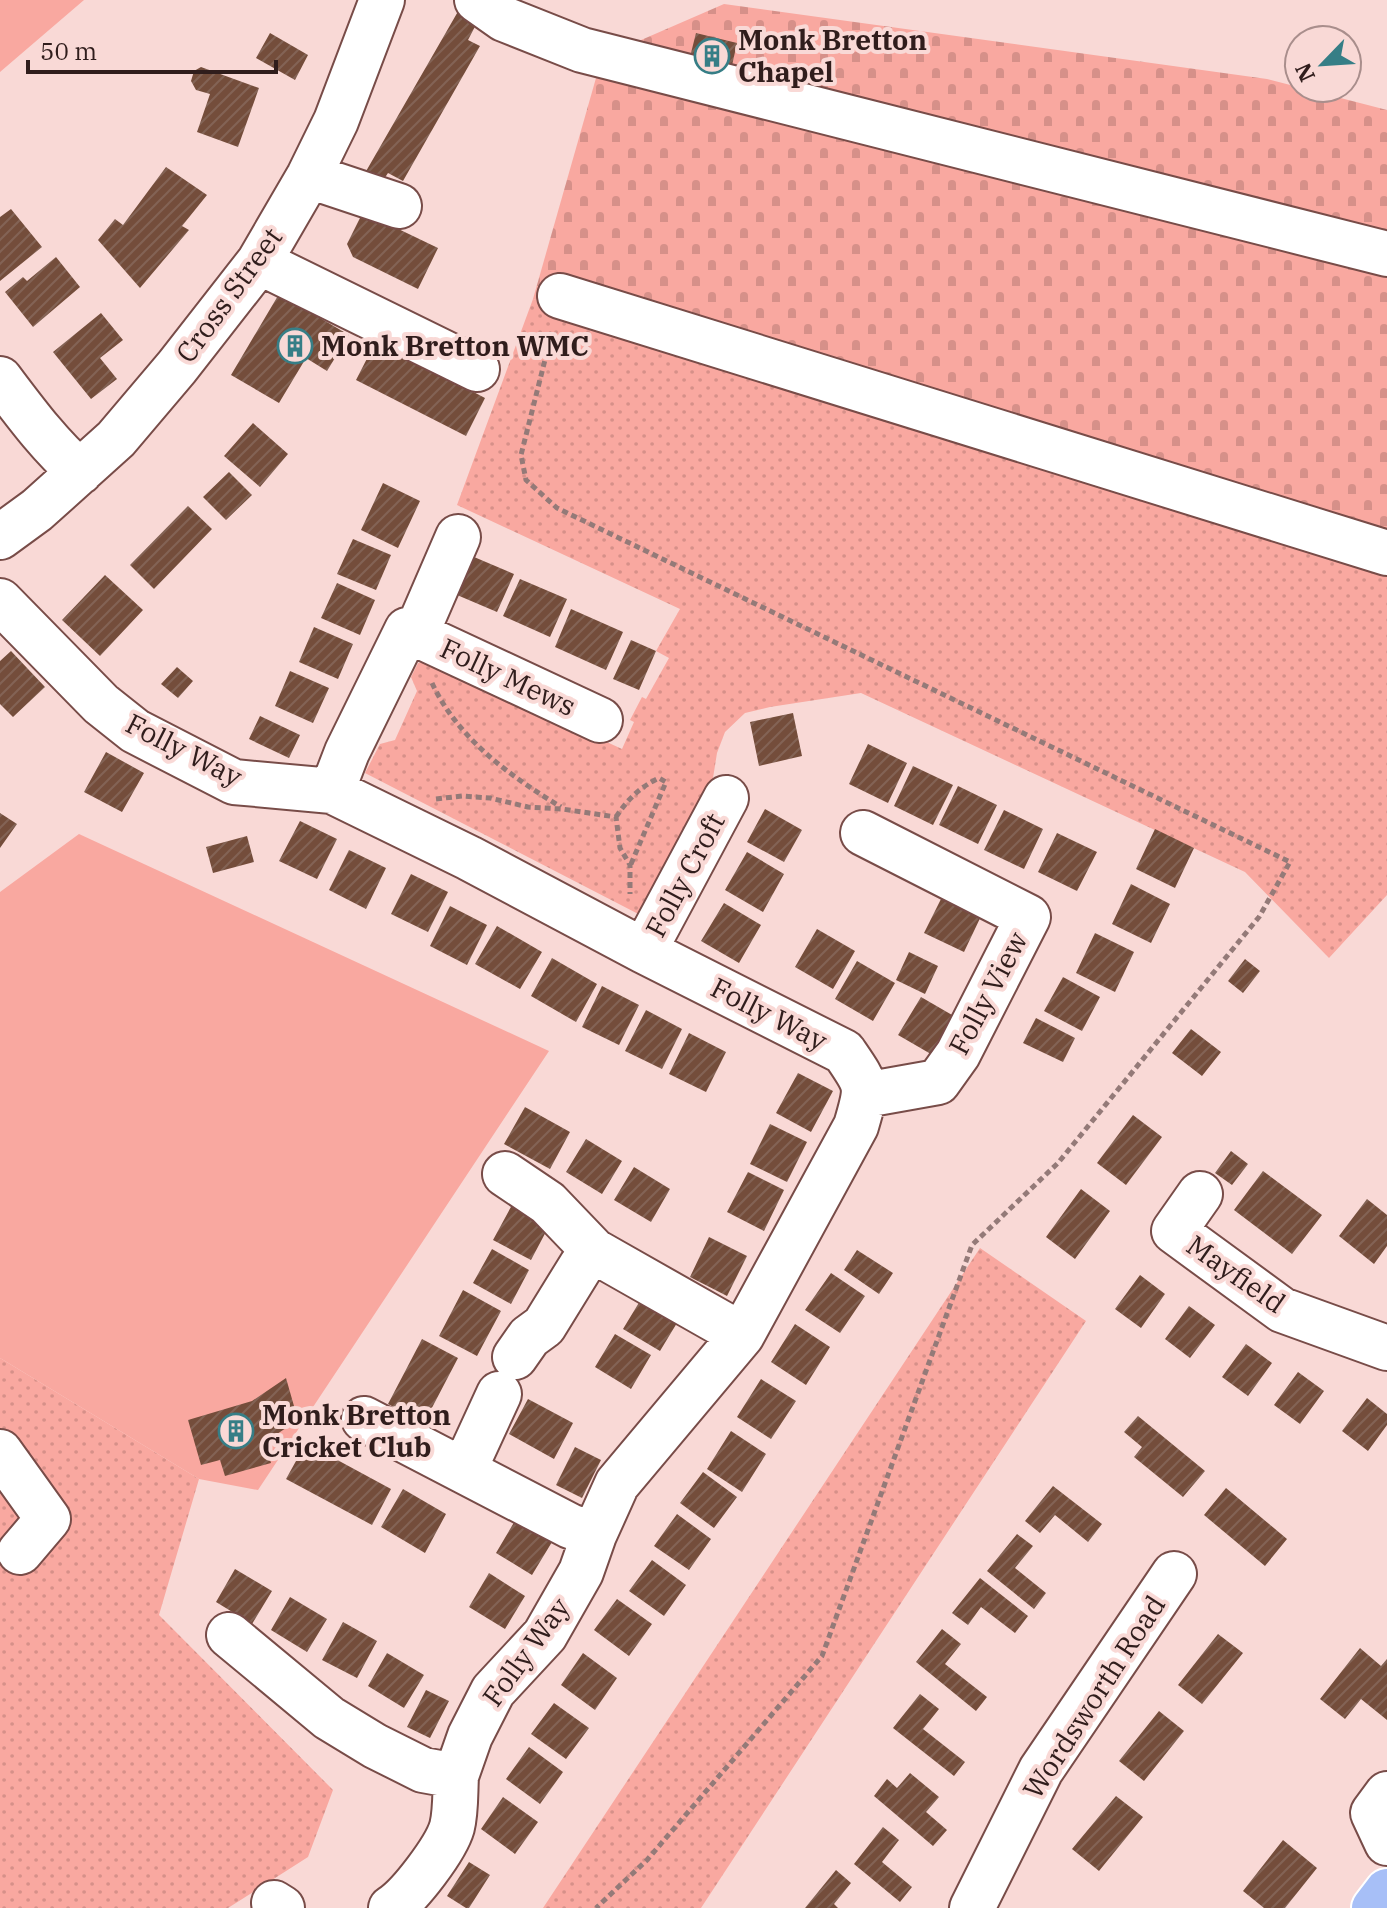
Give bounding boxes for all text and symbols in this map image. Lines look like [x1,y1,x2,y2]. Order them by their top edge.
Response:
place label: Monk Bretton Chapel [738,21,927,90]
scale bar [28,24,276,74]
north arrow [1283,24,1363,104]
text: 50 m [40,35,97,67]
building icon: Monk Bretton Chapel [693,37,731,75]
text: N [1288,59,1321,87]
street label: Cross Street [167,220,290,370]
building icon: Monk Bretton WMC [276,327,314,365]
place label: Monk Bretton WMC [321,327,589,364]
street label: Folly Mews [435,629,582,724]
street label: Folly Way [120,705,249,795]
street label: Folly Croft [636,806,733,943]
street label: Folly View [940,925,1035,1061]
street label: Folly Way [705,969,834,1059]
street label: Mayfield [1180,1226,1293,1321]
place label: Monk Bretton Cricket Club [262,1396,451,1465]
building icon: Monk Bretton Cricket Club [217,1412,255,1450]
street label: Wordsworth Road [1014,1588,1173,1805]
street label: Folly Way [474,1590,578,1713]

